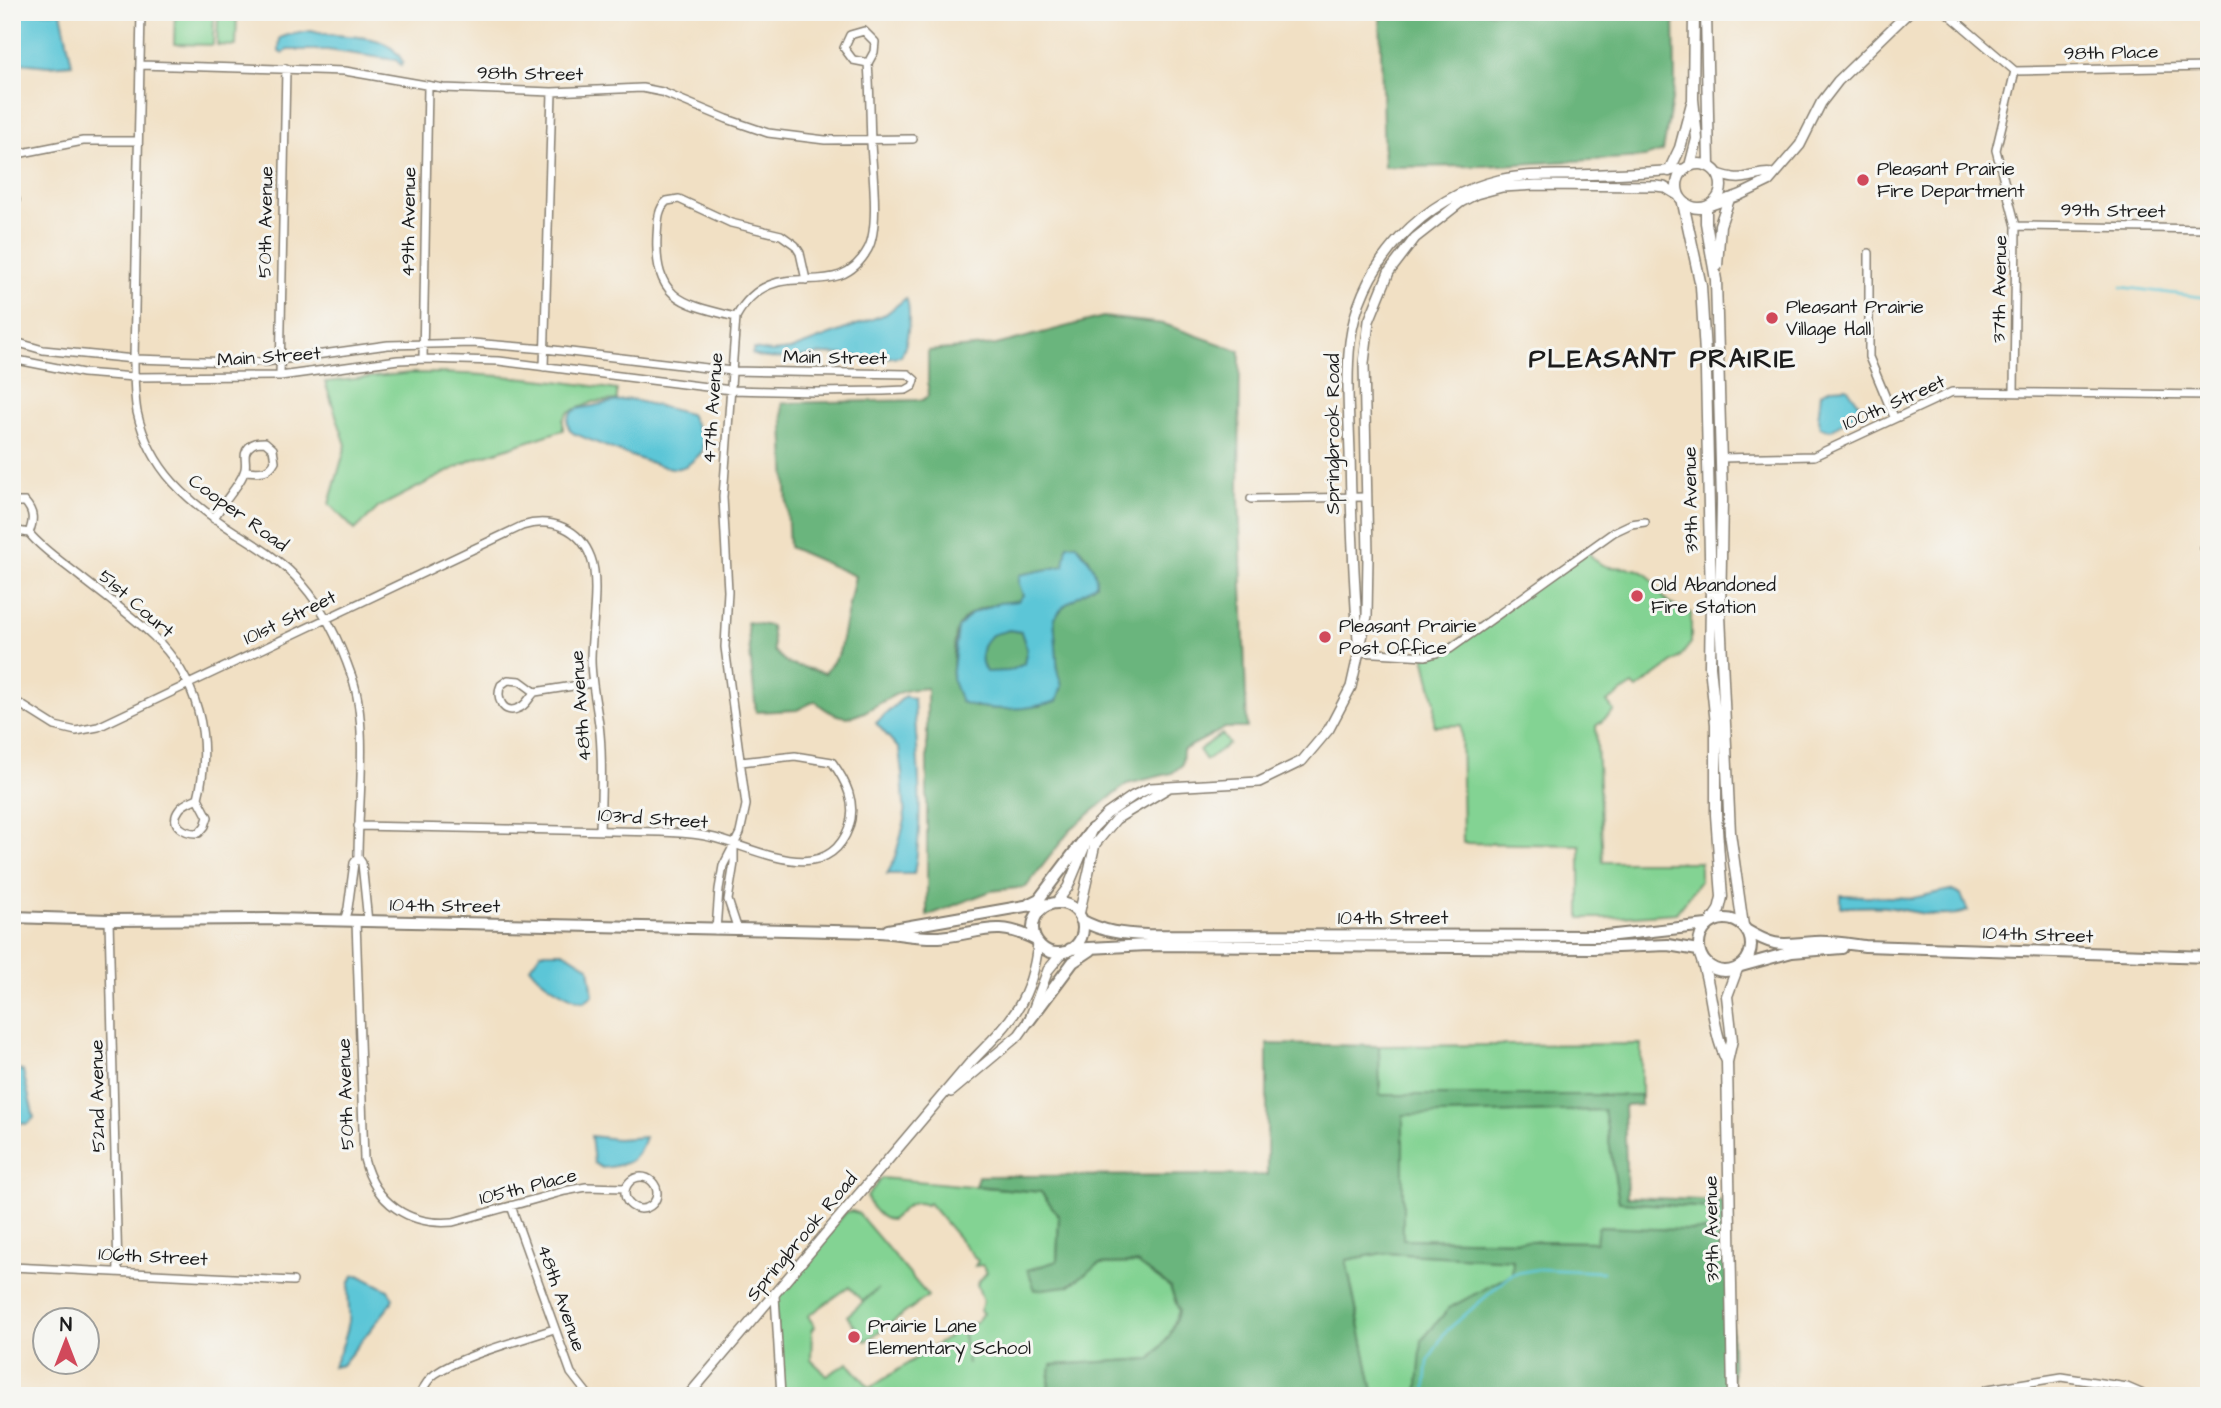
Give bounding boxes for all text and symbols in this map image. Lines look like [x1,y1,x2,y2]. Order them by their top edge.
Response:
street label: 98th Place [2063,39,2159,67]
street label: 98th Street [477,60,584,88]
place label: Pleasant Prairie Fire Department [1877,156,2025,205]
street label: 50th Avenue [252,166,280,278]
street label: 49th Avenue [395,167,423,277]
marker: Pleasant Prairie Fire Department [1855,172,1871,188]
street label: 99th Street [2060,197,2166,225]
street label: 37th Avenue [1986,235,2014,343]
place label: Pleasant Prairie Village Hall [1786,294,1924,344]
marker: Pleasant Prairie Village Hall [1764,310,1780,326]
street label: Main Street [216,340,322,374]
district label: PLEASANT PRAIRIE [1529,341,1797,377]
street label: Main Street [783,344,888,372]
street label: 47th Avenue [696,352,730,464]
street label: Springbrook Road [1320,353,1348,514]
street label: 100th Street [1838,368,1950,438]
street label: 39th Avenue [1677,446,1705,554]
street label: Cooper Road [183,468,294,559]
street label: 51st Court [92,563,180,645]
place label: Old Abandoned Fire Station [1651,572,1776,621]
street label: 101st Street [239,584,341,652]
marker: Old Abandoned Fire Station [1629,588,1645,604]
place label: Pleasant Prairie Post Office [1339,613,1477,662]
marker: Pleasant Prairie Post Office [1317,629,1333,645]
street label: 48th Avenue [564,649,598,763]
street label: 103rd Street [597,802,709,836]
street label: 104th Street [389,892,501,920]
street label: 104th Street [1338,905,1449,932]
street label: 104th Street [1982,920,2094,950]
street label: 50th Avenue [331,1038,361,1150]
street label: 52nd Avenue [84,1039,112,1153]
street label: 105th Place [476,1162,580,1212]
street label: Springbrook Road [740,1167,865,1308]
street label: 39th Avenue [1698,1175,1726,1283]
street label: 106th Street [98,1241,209,1273]
street label: 48th Avenue [530,1241,592,1355]
north arrow [32,1306,102,1376]
text: N [60,1312,72,1339]
place label: Prairie Lane Elementary School [868,1313,1031,1363]
marker: Prairie Lane Elementary School [846,1329,862,1345]

